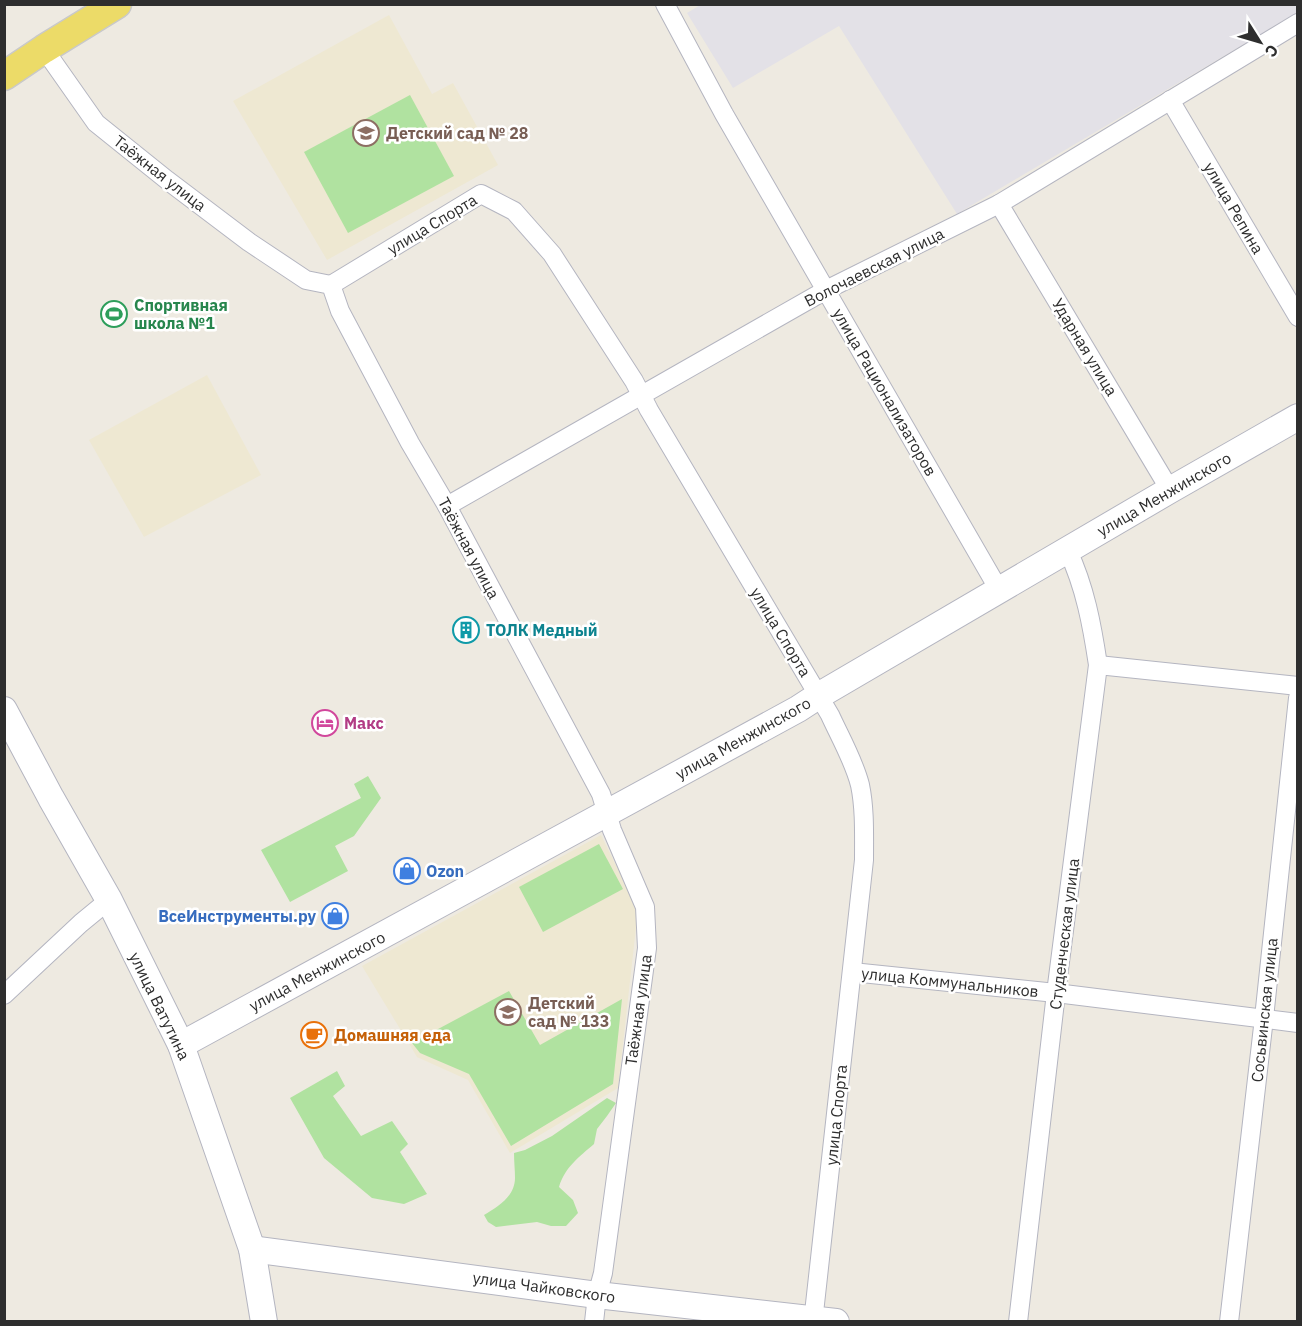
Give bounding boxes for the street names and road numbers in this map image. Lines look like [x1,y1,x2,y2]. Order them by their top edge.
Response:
street label: Таёжная улица [110,131,211,216]
street label: улица Репина [1200,158,1269,258]
street label: улица Спорта [384,189,481,259]
street label: Волочаевская улица [801,223,948,311]
street label: Ударная улица [1048,294,1122,400]
street label: улица Рационализаторов [829,305,941,479]
street label: улица Менжинского [1093,447,1235,541]
street label: Таёжная улица [434,494,504,603]
street label: улица Спорта [746,584,816,681]
street label: улица Менжинского [672,692,814,783]
street label: Студенческая улица [1045,857,1083,1011]
street label: улица Менжинского [245,927,389,1015]
street label: Сосьвинская улица [1246,936,1282,1083]
street label: улица Ватутина [125,949,195,1064]
street label: Таёжная улица [620,953,656,1067]
street label: улица Коммунальников [860,963,1040,1001]
street label: улица Спорта [821,1063,851,1166]
street label: улица Чайковского [471,1267,617,1307]

